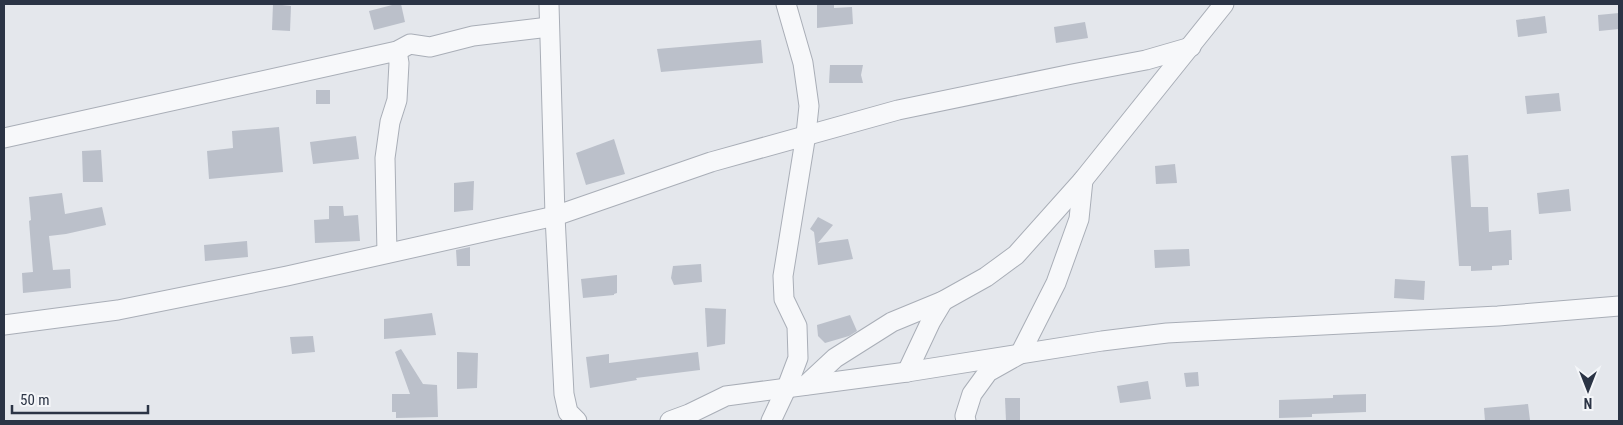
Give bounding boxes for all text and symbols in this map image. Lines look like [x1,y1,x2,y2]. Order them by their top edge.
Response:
north arrow [1563,365,1613,415]
scale bar [12,382,149,414]
text: 50 m [20,391,50,409]
text: N [1584,395,1592,411]

